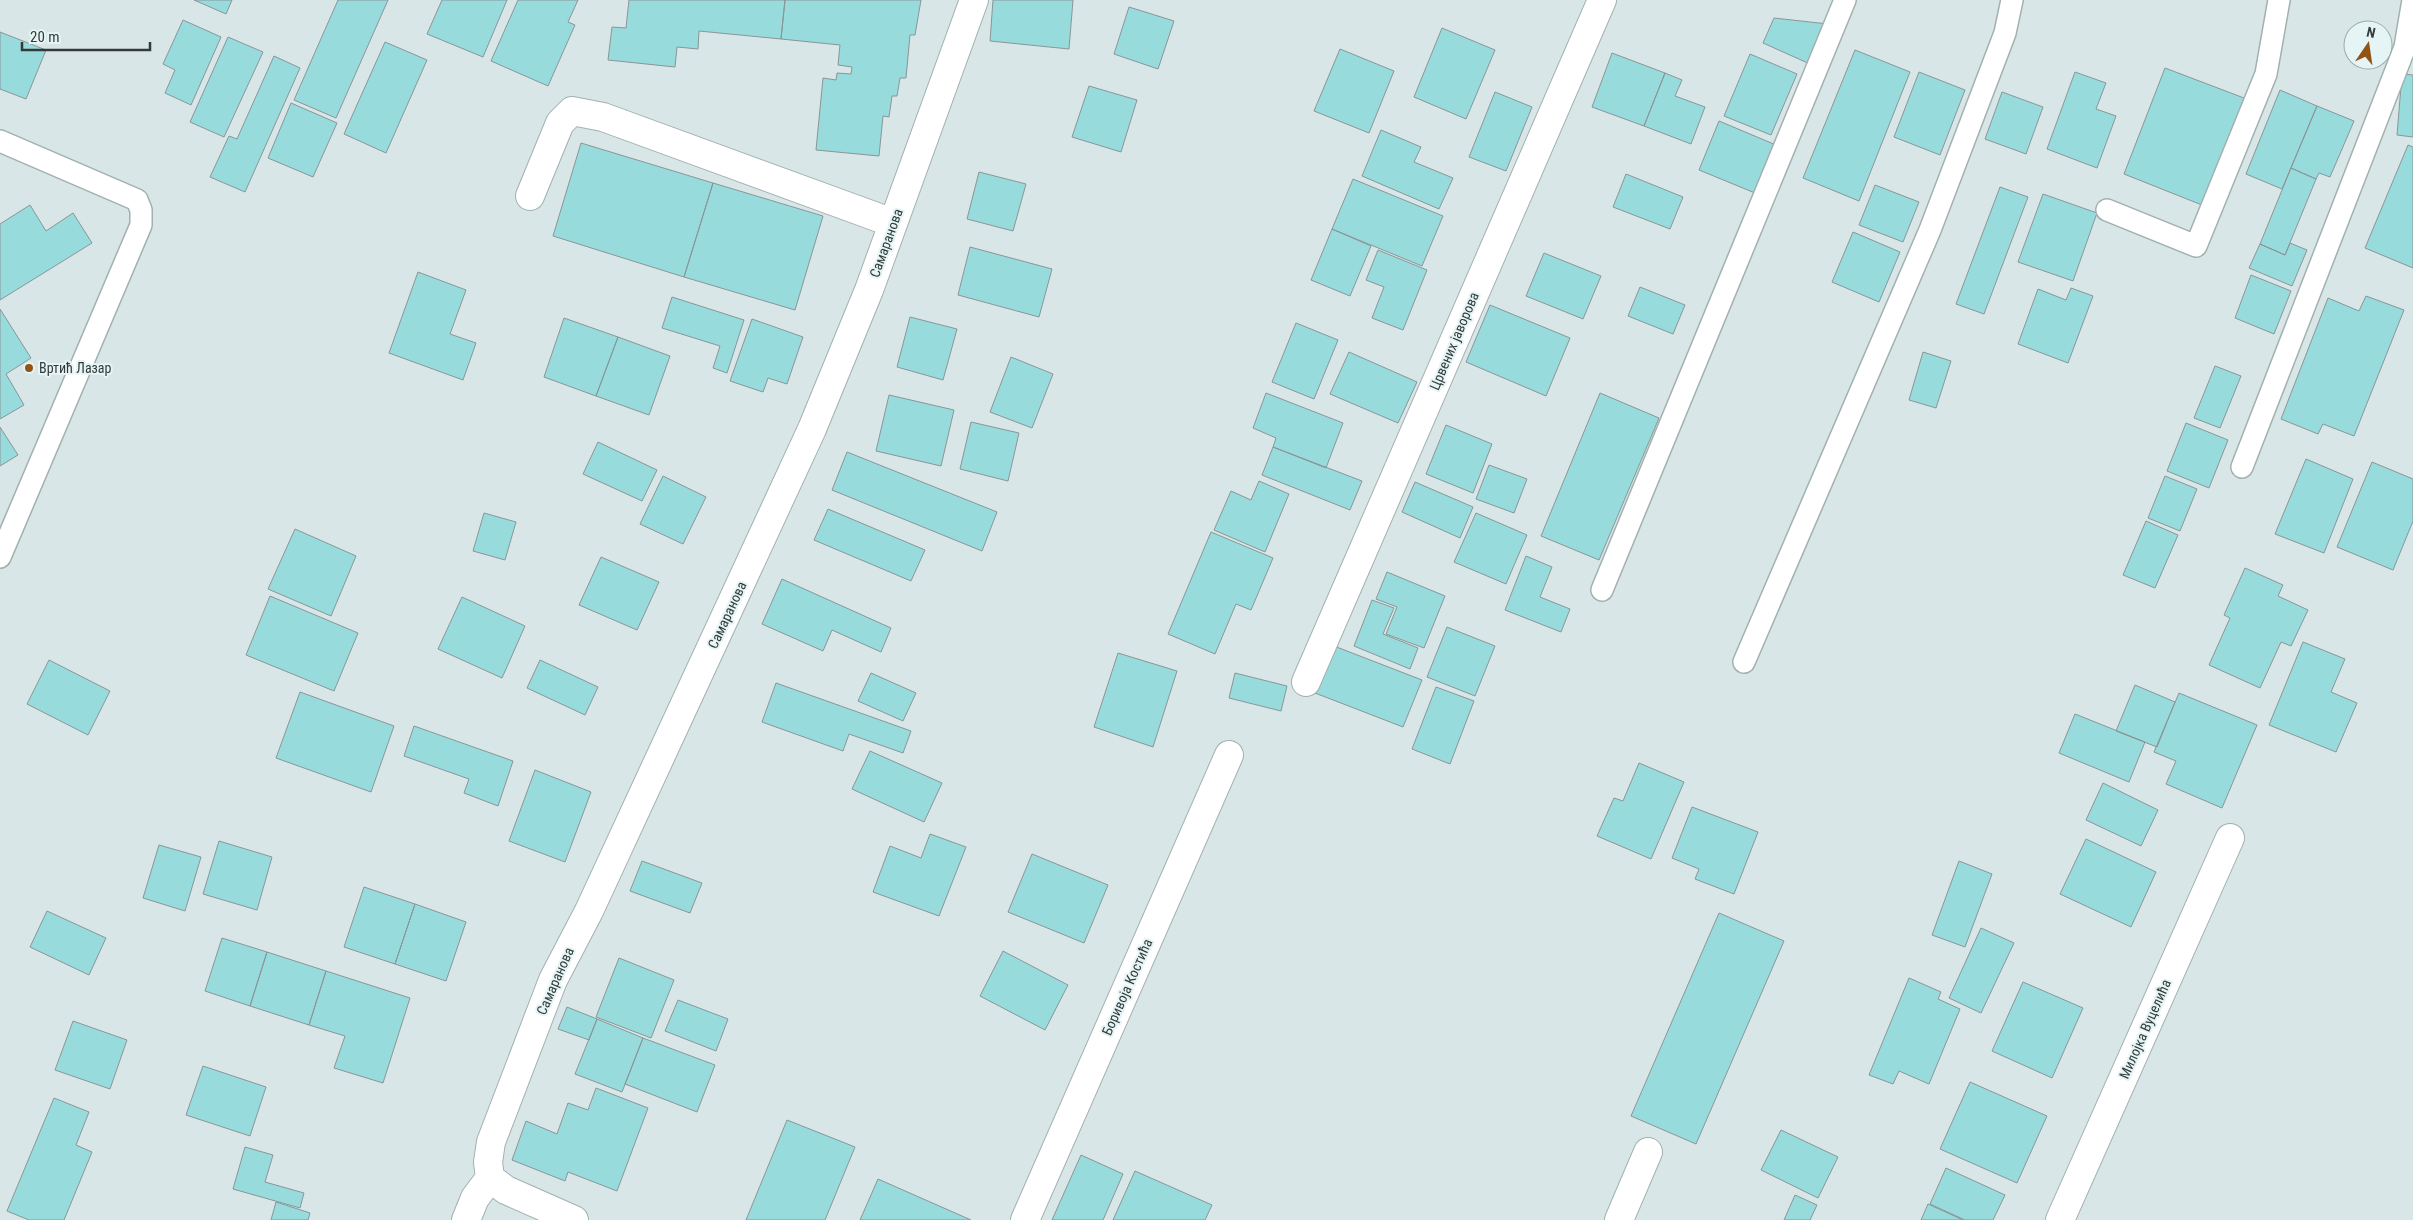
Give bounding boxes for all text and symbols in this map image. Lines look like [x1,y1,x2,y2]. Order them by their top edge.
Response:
scale bar [22,20,150,52]
north arrow [2343,20,2393,70]
text: N [2365,24,2377,41]
text: 20 m [30,28,60,46]
street label: Самаранова [866,206,906,280]
street label: Црвених јаворова [1426,290,1482,392]
place label: Вртић Лазар [39,360,112,376]
marker: Вртић Лазар [23,362,35,374]
street label: Самаранова [705,579,749,651]
street label: Боривоја Костића [1099,936,1155,1038]
street label: Самаранова [533,945,577,1017]
street label: Милојка Вуцелића [2116,977,2174,1081]

